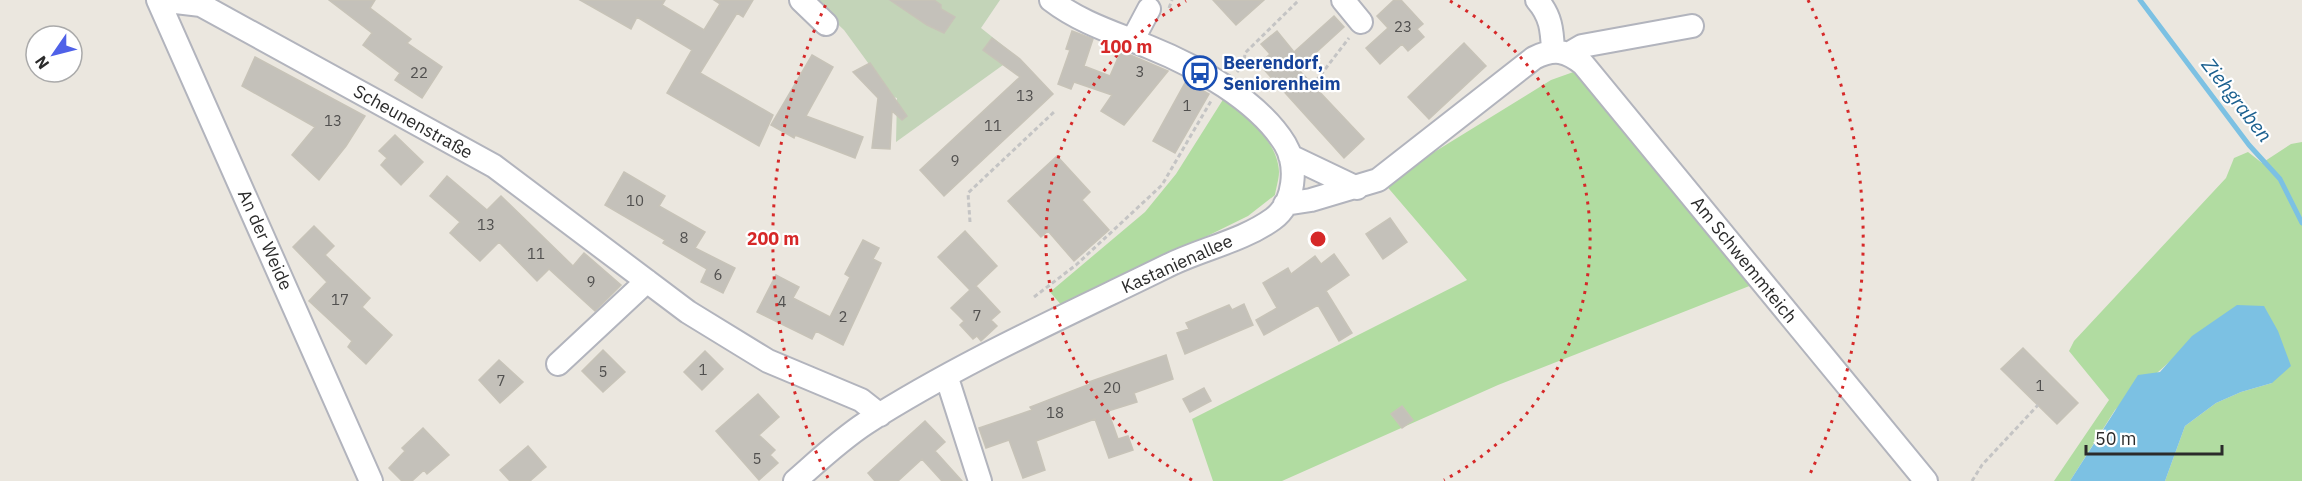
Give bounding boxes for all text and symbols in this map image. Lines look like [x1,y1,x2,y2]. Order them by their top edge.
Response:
house number: 23 [1394,17,1412,36]
north arrow [24,24,84,84]
text: 100 m [1100,35,1152,58]
place label: Beerendorf, Seniorenheim [1223,51,1341,95]
water label: Ziehgraben [2195,51,2279,147]
text: N [30,52,53,73]
bus stop icon: Beerendorf, Seniorenheim [1182,55,1218,91]
house number: 3 [1135,62,1145,81]
house number: 22 [410,63,428,82]
street label: Scheunenstraße [350,79,477,164]
house number: 13 [1016,86,1034,105]
house number: 1 [1182,96,1192,115]
house number: 13 [324,111,342,130]
house number: 11 [984,116,1002,135]
house number: 9 [950,151,960,170]
street label: An der Weide [233,186,298,294]
house number: 10 [626,191,644,210]
street label: Am Schwemmteich [1686,192,1802,328]
house number: 13 [477,215,495,234]
text: 200 m [747,227,799,250]
house number: 8 [679,228,689,247]
street label: Kastanienallee [1118,229,1236,298]
centre of rings [1308,229,1328,249]
house number: 11 [527,244,545,263]
house number: 6 [713,265,723,284]
house number: 9 [586,272,596,291]
house number: 17 [331,290,349,309]
house number: 4 [777,292,787,311]
house number: 7 [972,306,982,325]
house number: 2 [838,307,848,326]
house number: 1 [698,360,708,379]
house number: 5 [598,362,608,381]
house number: 7 [496,371,506,390]
house number: 1 [2035,376,2045,395]
house number: 20 [1103,378,1121,397]
house number: 18 [1046,403,1064,422]
scale bar [2086,418,2222,456]
text: 50 m [2095,427,2137,450]
house number: 5 [752,449,762,468]

